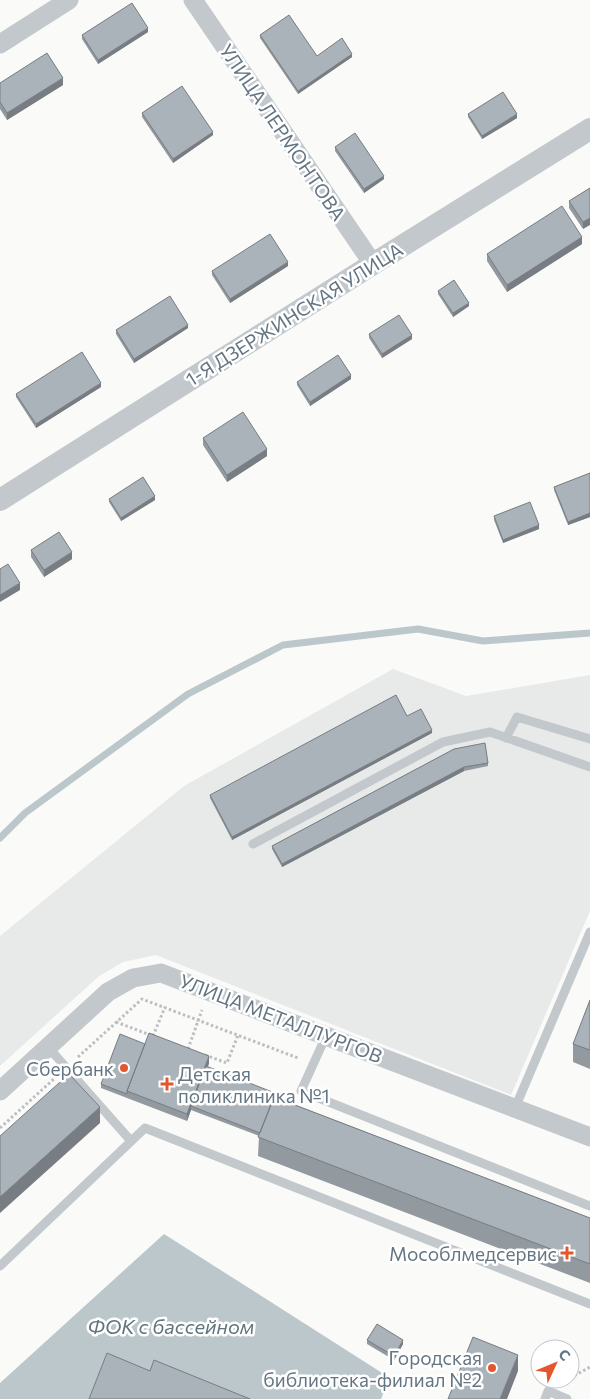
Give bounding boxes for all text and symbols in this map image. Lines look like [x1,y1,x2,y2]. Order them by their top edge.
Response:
street label: УЛИЦА ЛЕРМОНТОВА [215,39,351,225]
street label: 1-Я ДЗЕРЖИНСКАЯ УЛИЦА [181,238,407,390]
street label: УЛИЦА МЕТАЛЛУРГОВ [176,969,386,1067]
place label: Сбербанк [26,1057,114,1080]
marker: Сбербанк [118,1062,130,1074]
place label: Детская поликлиника №1 [178,1062,330,1107]
marker: Детская поликлиника №1 [160,1077,174,1091]
place label: Мособлмедсервис [389,1242,557,1265]
marker: Мособлмедсервис [561,1247,573,1259]
water label: ФОК с бассейном [88,1314,254,1338]
north arrow [530,1339,580,1389]
text: С [555,1345,574,1364]
place label: Городская библиотека-филиал №2 [263,1346,482,1391]
marker: Городская библиотека-филиал №2 [486,1362,498,1374]

